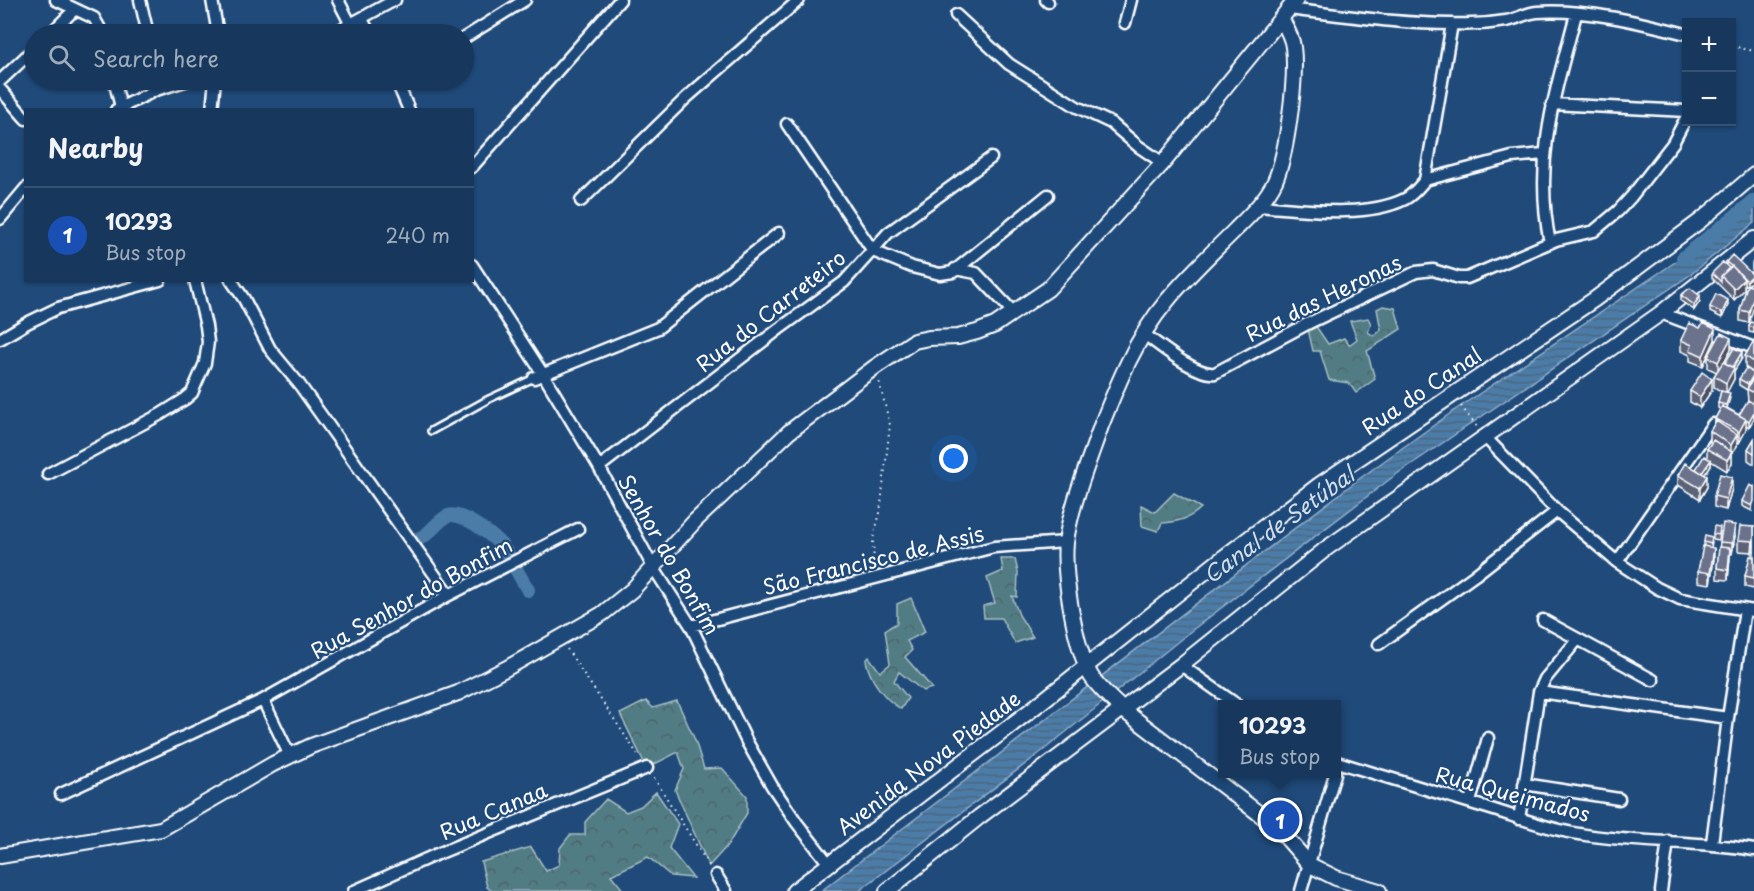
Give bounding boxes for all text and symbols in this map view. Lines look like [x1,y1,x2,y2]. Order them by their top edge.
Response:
map controls [1682,18,1736,126]
button: + [1682,18,1736,72]
search box [24,24,474,90]
icon: search [45,41,78,74]
text: Search here [93,41,219,74]
button: − [1682,72,1736,126]
text: Nearby [48,128,143,167]
text: 10293 [105,204,173,237]
text: 1 [63,220,72,250]
text: 240 m [385,220,450,250]
text: Bus stop [105,237,186,267]
street label: Rua do Carreteiro [688,241,852,379]
street label: Rua das Heronas [1239,245,1407,349]
street label: Rua do Canal [1355,338,1487,442]
your location [939,444,968,473]
water label: Canal de Setúbal [1195,456,1364,590]
street label: Senhor do Bonfim [611,468,729,640]
street label: São Francisco de Assis [759,516,987,602]
street label: Rua Senhor do Bonfim [304,528,518,666]
street label: Avenida Nova Piedade [829,682,1027,842]
popup [1218,700,1341,778]
text: 10293 [1239,708,1306,741]
text: Bus stop [1239,741,1320,771]
street label: Rua Queimados [1432,757,1594,829]
street label: Rua Canaa [434,773,552,847]
pin: 1 [1260,798,1300,842]

